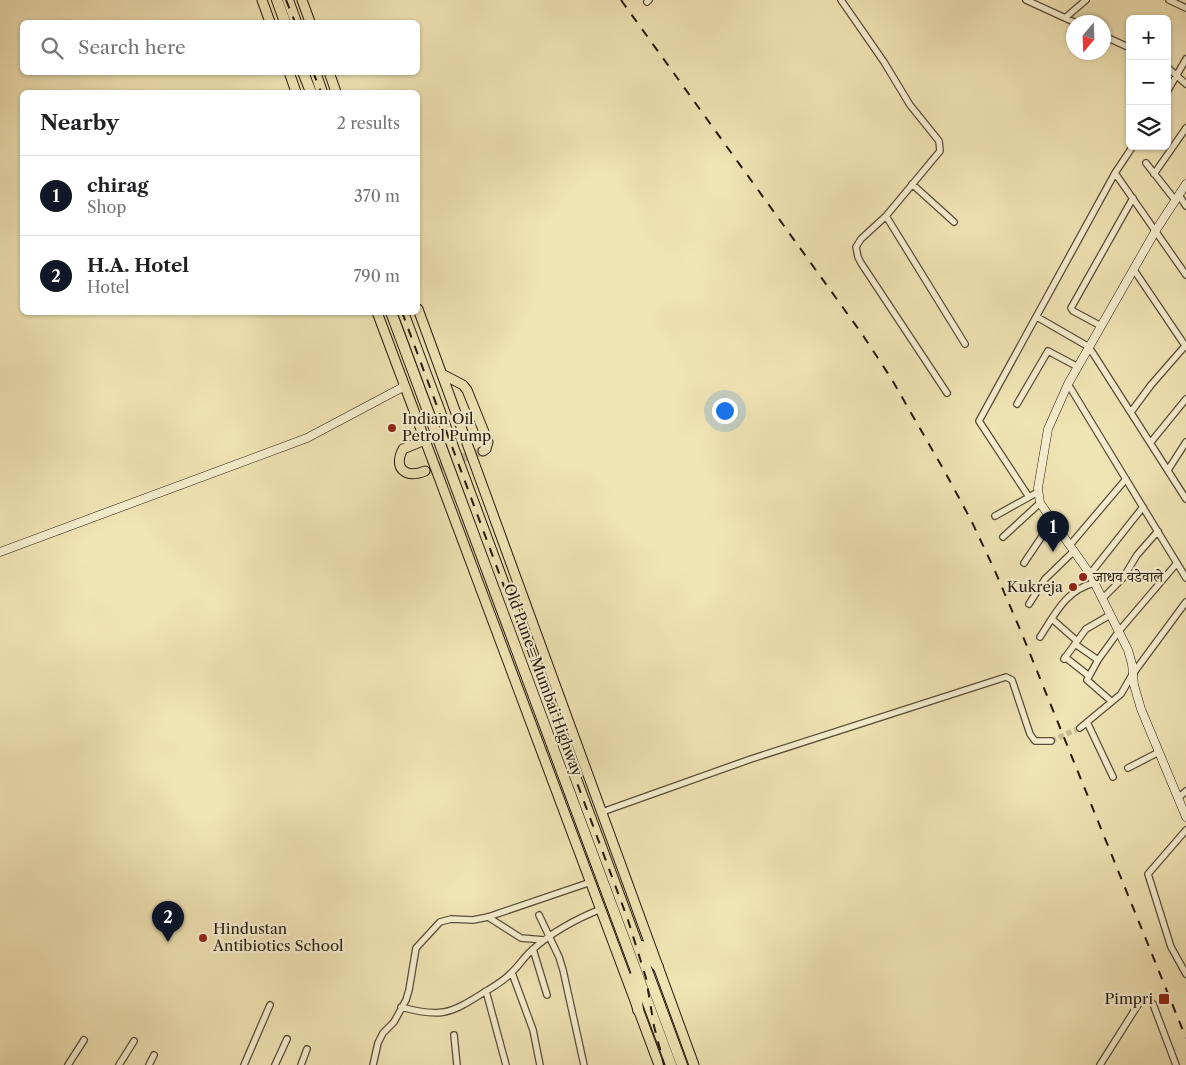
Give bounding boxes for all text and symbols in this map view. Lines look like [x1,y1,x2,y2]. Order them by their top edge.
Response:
north arrow [1066,15,1111,60]
map controls [1126,15,1171,150]
button: + [1126,15,1171,60]
search box [20,20,420,75]
icon: search [38,34,66,62]
text: Search here [78,36,186,59]
button: − [1126,60,1171,105]
button: layers [1126,105,1171,150]
text: Nearby [40,110,119,135]
text: 2 results [337,113,400,133]
text: chirag [87,174,148,197]
text: 1 [52,186,60,206]
text: 370 m [354,186,400,206]
text: Shop [87,197,126,217]
text: H.A. Hotel [87,254,189,277]
text: 2 [51,266,61,286]
text: 790 m [353,266,400,286]
text: Hotel [87,277,130,297]
your location [712,398,738,424]
place label: Indian Oil Petrol Pump [402,409,491,445]
marker: Indian Oil Petrol Pump [386,422,398,434]
pin: 1 [1037,511,1069,552]
place label: जाधव वडेवाले [1092,567,1164,586]
marker: जाधव वडेवाले [1077,571,1089,583]
place label: Kukreja [1007,577,1063,596]
street label: Old Pune–Mumbai Highway [500,581,587,779]
marker: Kukreja [1067,581,1079,593]
pin: 2 [152,901,184,942]
place label: Hindustan Antibiotics School [212,919,344,955]
marker: Hindustan Antibiotics School [197,932,209,944]
place label: Pimpri [1104,989,1153,1008]
marker: Pimpri [1157,992,1171,1006]

